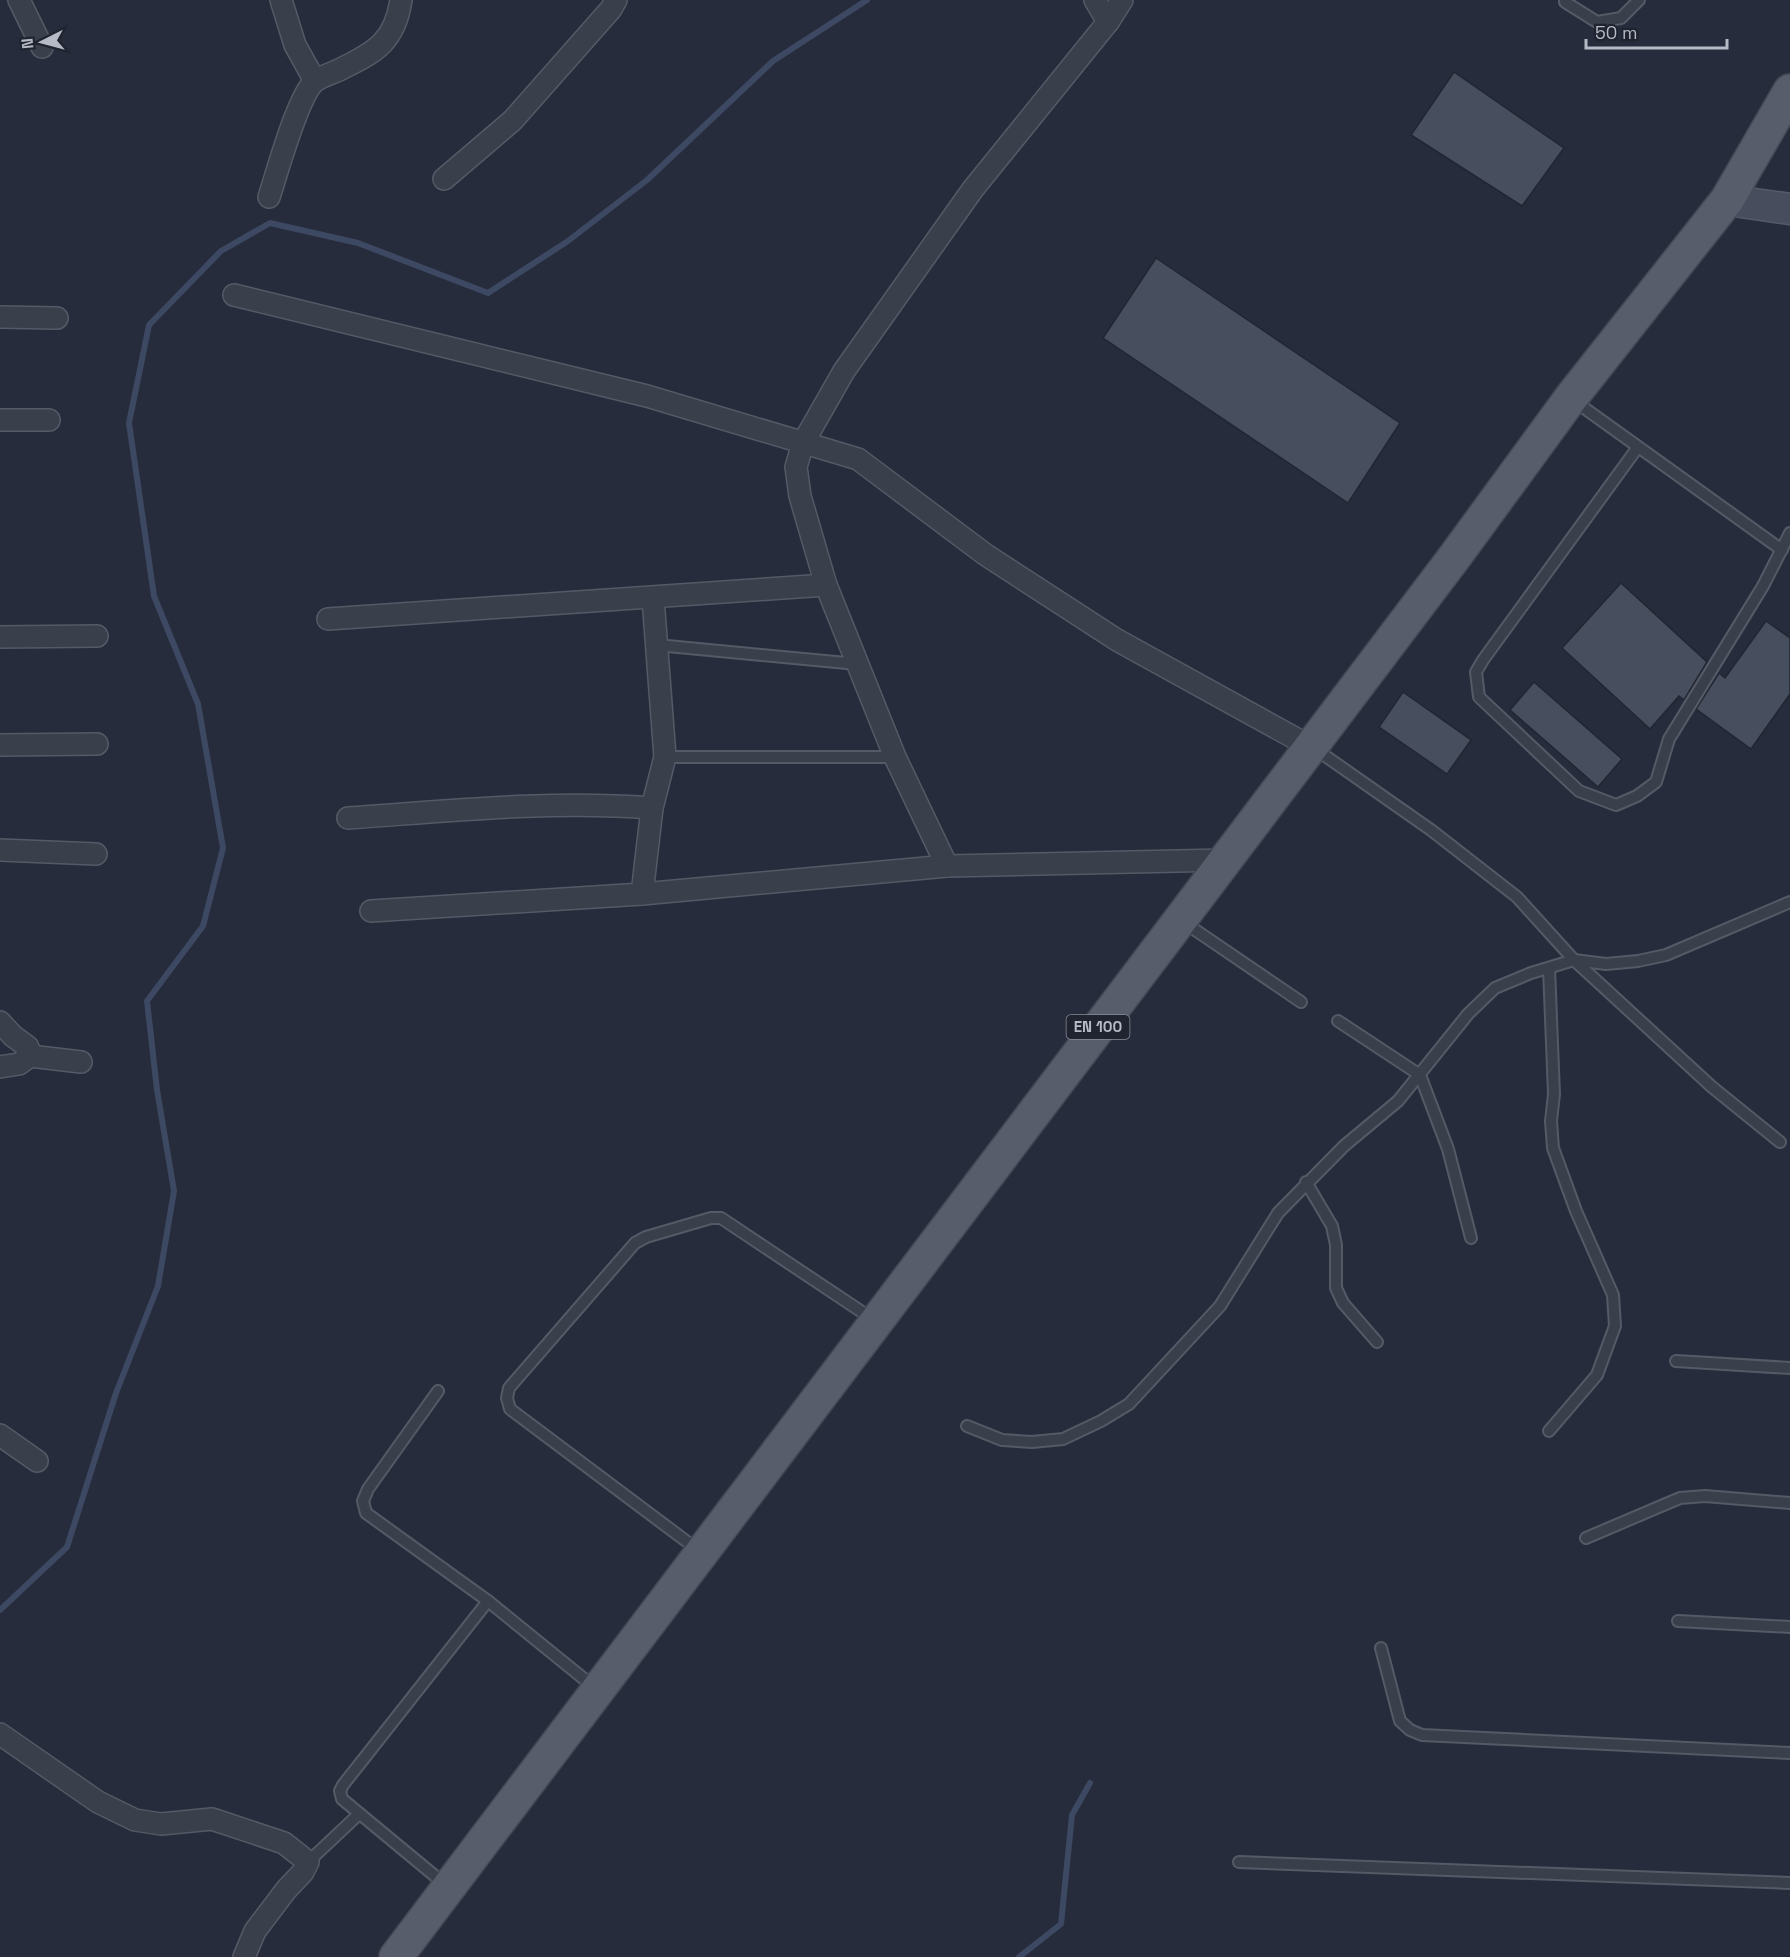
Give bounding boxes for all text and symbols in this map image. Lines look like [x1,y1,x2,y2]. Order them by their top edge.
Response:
north arrow [12,12,72,72]
scale bar [1586,12,1727,50]
text: 50 m [1595,21,1637,44]
text: N [17,37,39,50]
road number: EN 100 [1066,1015,1130,1039]

